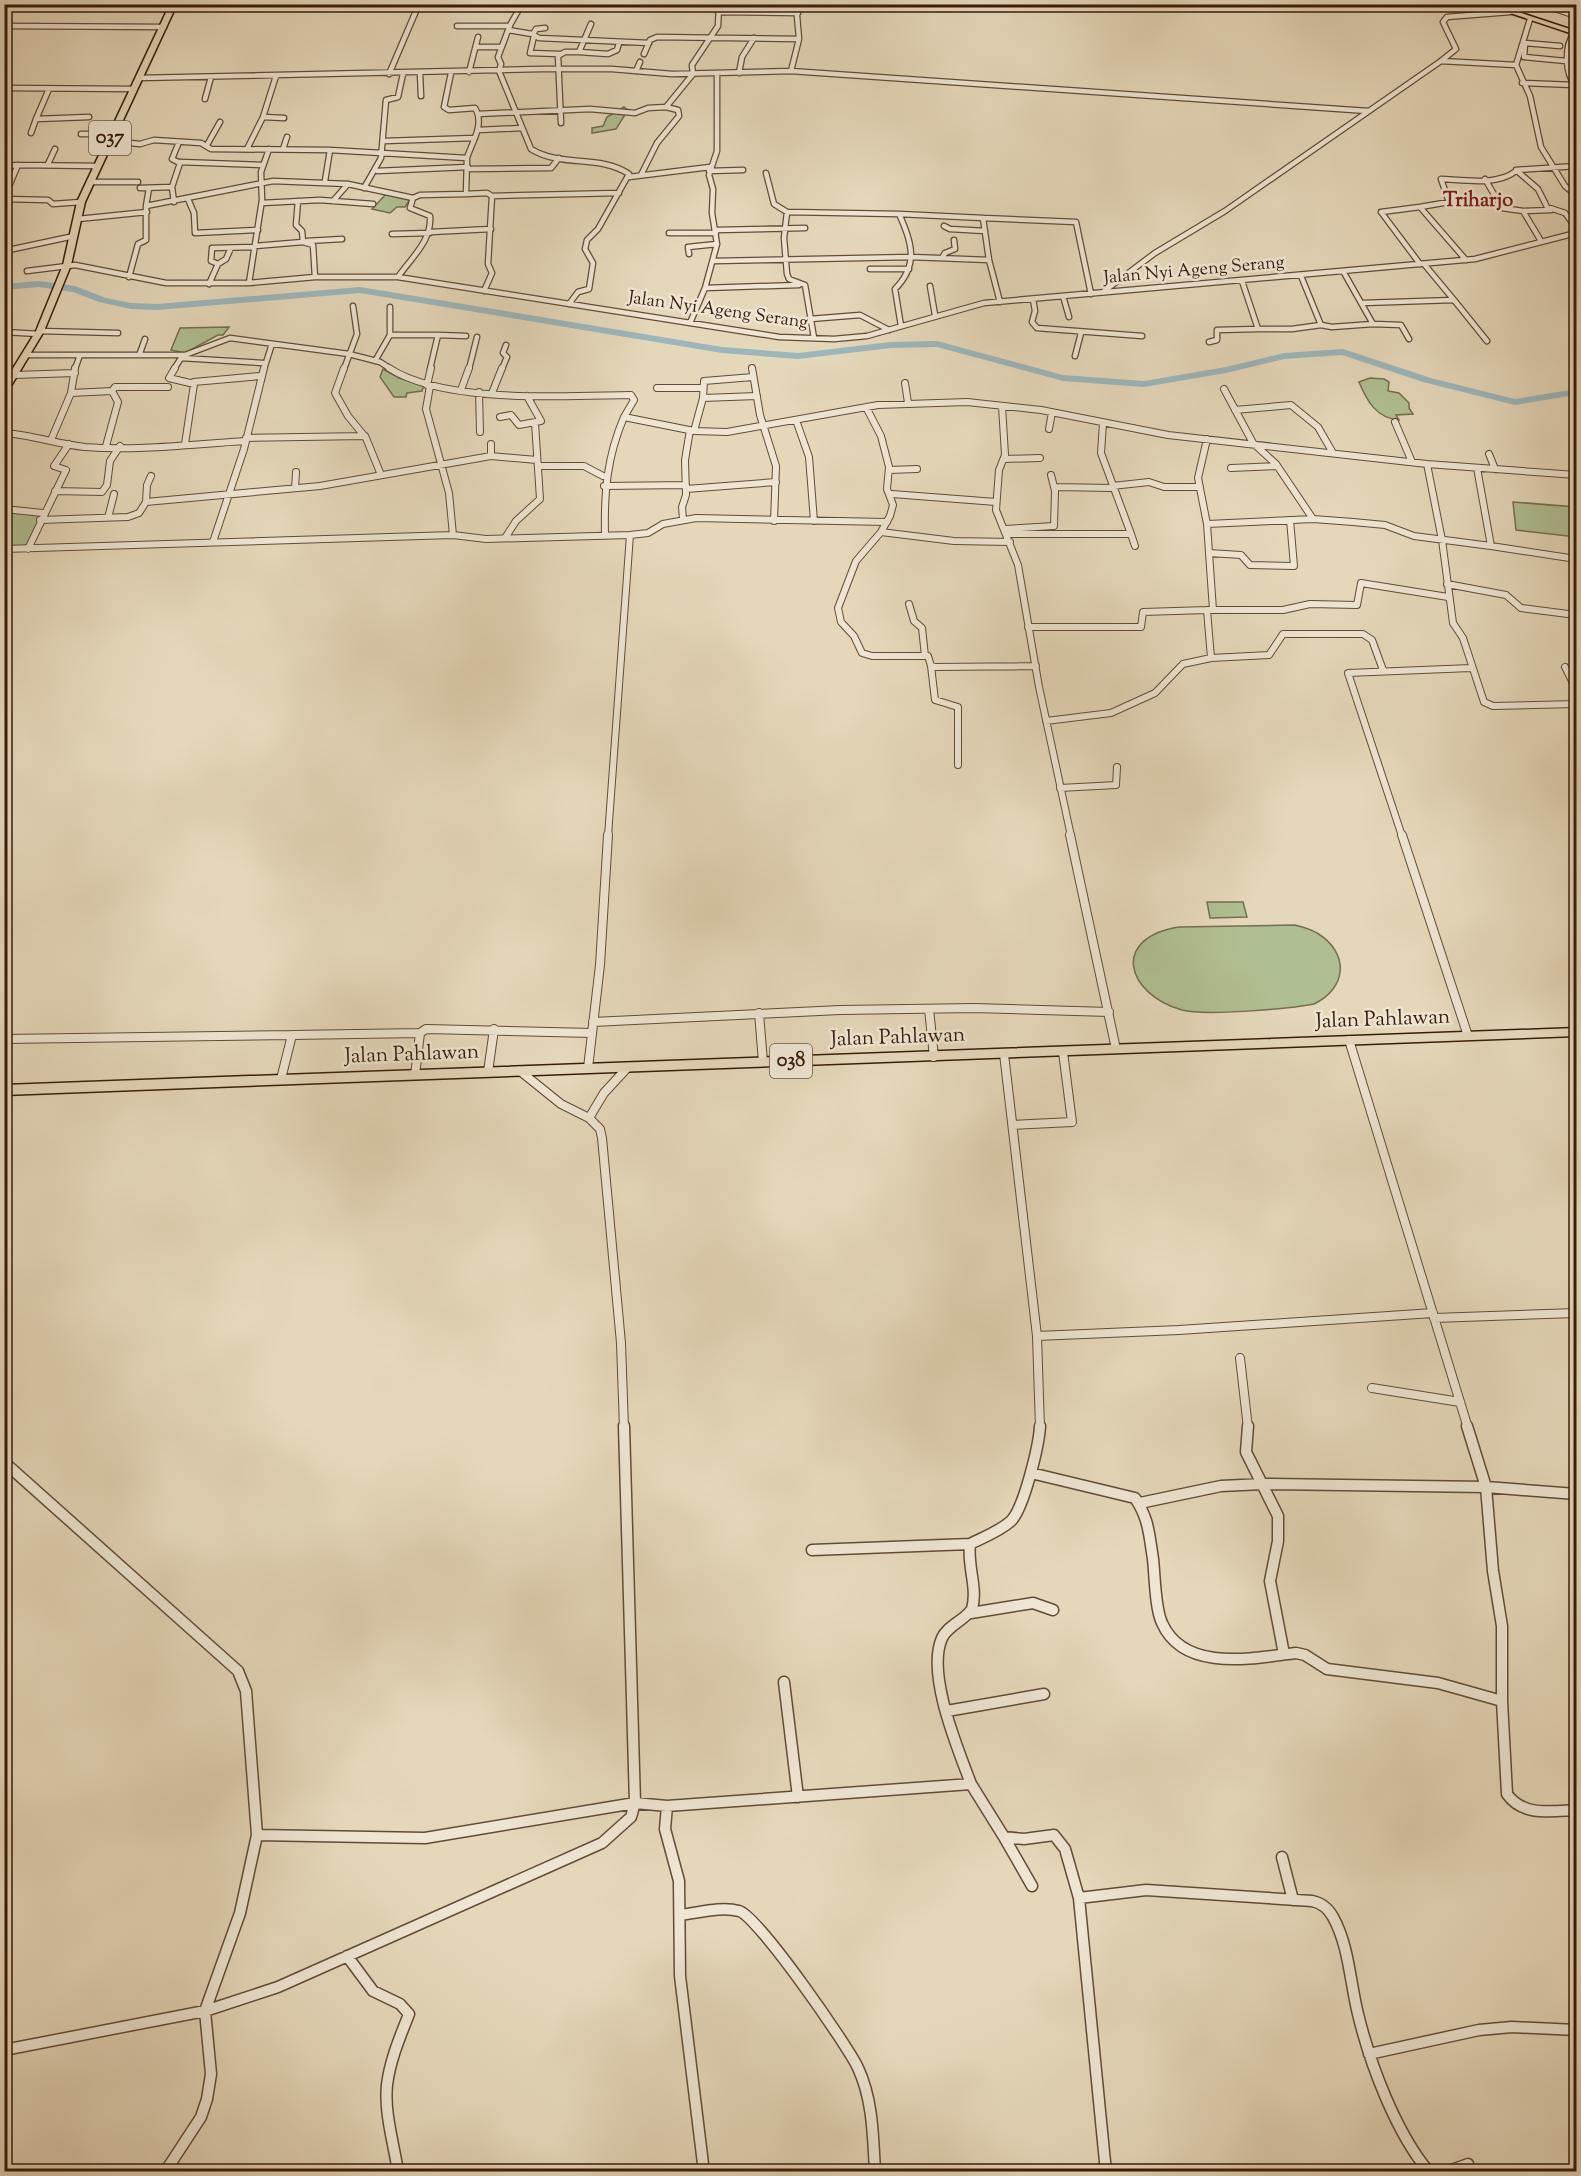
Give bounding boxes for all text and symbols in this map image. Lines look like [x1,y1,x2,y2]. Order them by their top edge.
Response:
road number: 037 [89,121,131,155]
district label: Triharjo [1443,187,1513,216]
street label: Jalan Nyi Ageng Serang [1102,250,1286,292]
street label: Jalan Nyi Ageng Serang [625,285,810,337]
street label: Jalan Pahlawan [1314,1003,1451,1037]
street label: Jalan Pahlawan [829,1021,966,1055]
street label: Jalan Pahlawan [343,1038,480,1072]
road number: 038 [770,1044,812,1078]

